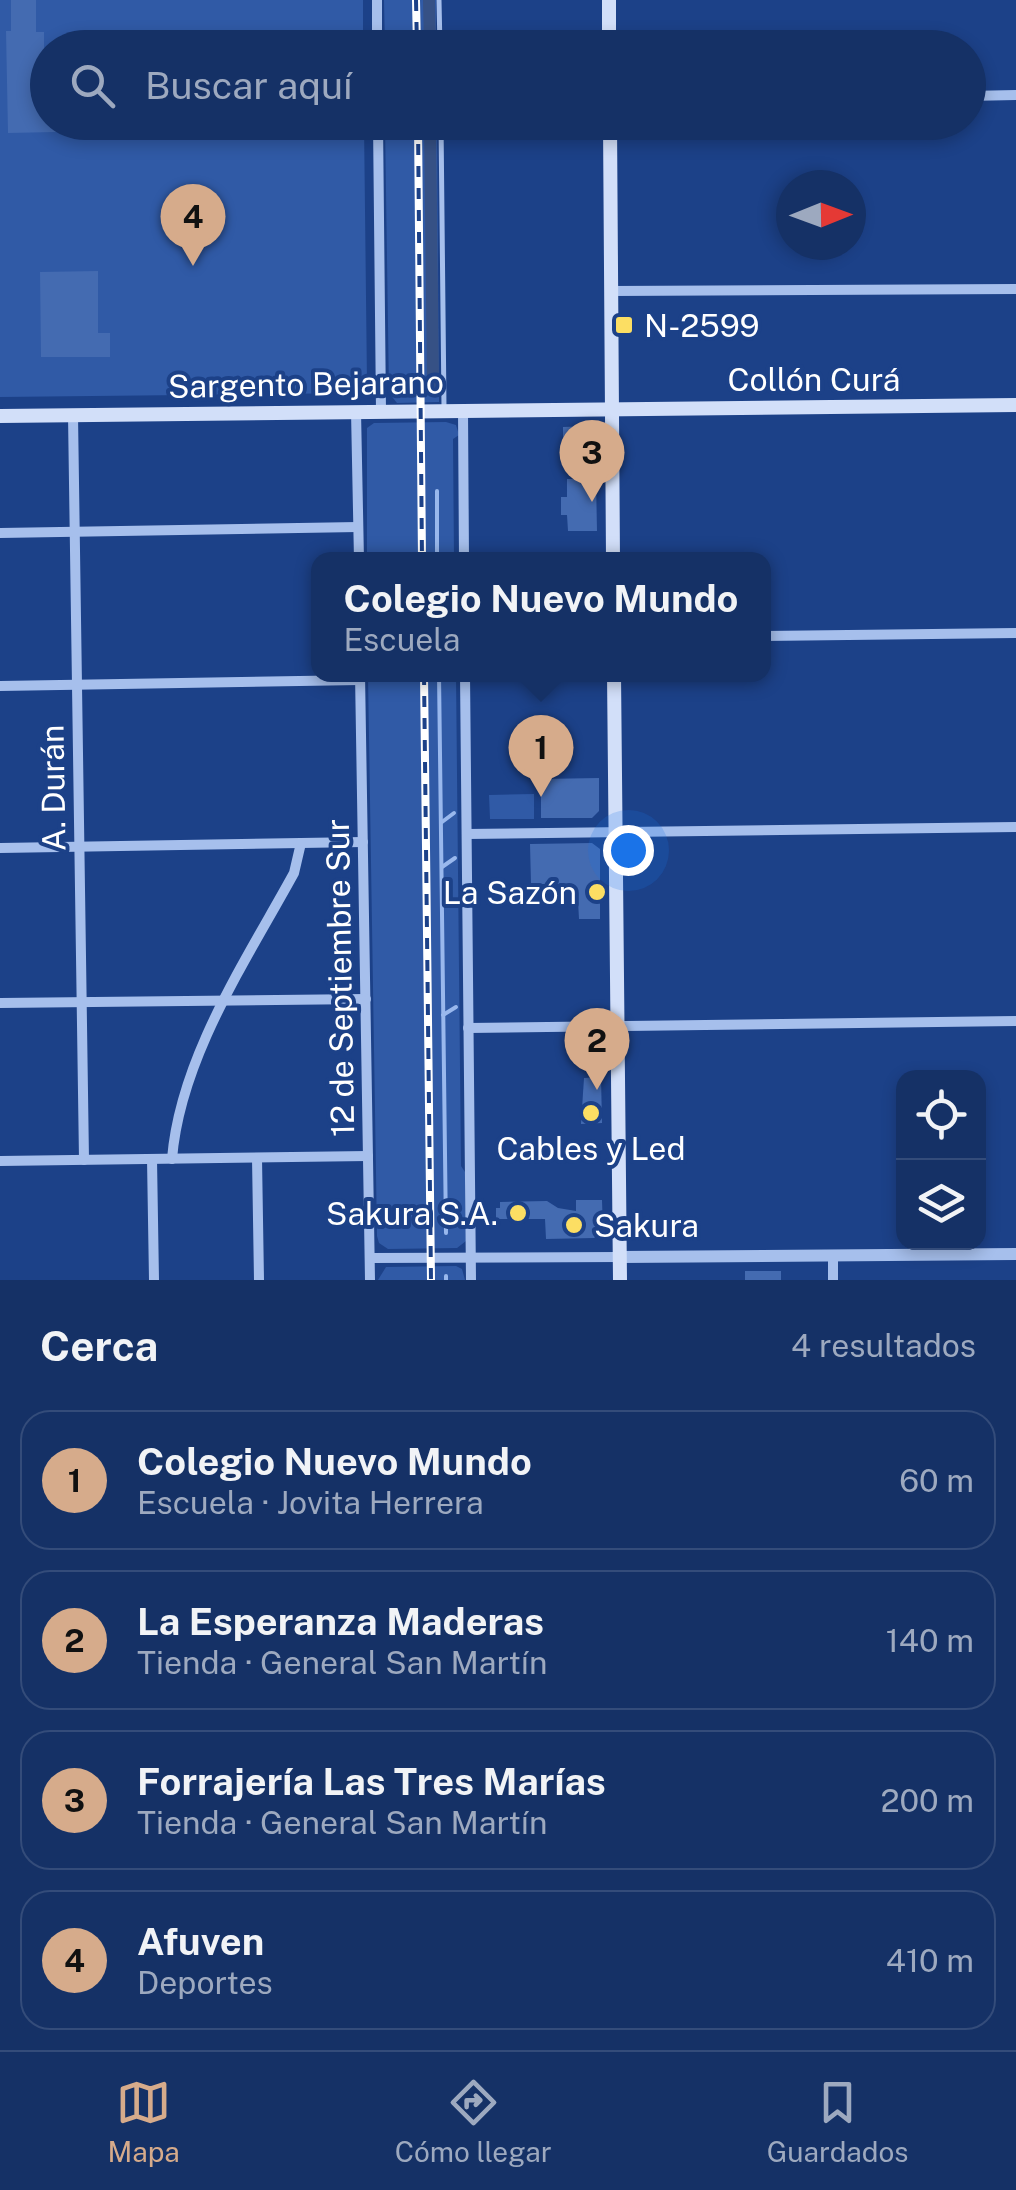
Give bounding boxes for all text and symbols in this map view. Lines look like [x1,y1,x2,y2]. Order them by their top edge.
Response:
search box [30,30,986,140]
icon: search [65,58,120,113]
text: Buscar aquí [145,63,352,108]
north arrow [776,170,866,260]
pin: 4 [160,184,226,266]
place label: N-2599 [644,307,760,344]
marker: N-2599 [613,314,635,336]
street label: Collón Curá [728,361,900,398]
street label: Sargento Bejarano [168,363,444,405]
pin: 3 [560,420,624,502]
popup [311,552,771,682]
text: Colegio Nuevo Mundo [344,576,738,621]
text: Escuela [344,621,461,658]
pin: 1 [508,714,574,797]
street label: A. Durán [33,724,73,852]
street label: 12 de Septiembre Sur [319,819,361,1137]
your location [603,825,654,876]
place label: La Sazón [443,874,577,911]
marker: La Sazón [586,881,608,903]
pin: 2 [564,1008,630,1090]
map controls [896,1070,986,1250]
button: locate [896,1070,986,1160]
marker: Cables y Led [580,1102,602,1124]
place label: Cables y Led [496,1130,686,1167]
button: layers [896,1160,986,1250]
place label: Sakura S.A. [326,1195,498,1232]
marker: Sakura S.A. [507,1202,529,1224]
place label: Sakura [594,1207,699,1244]
marker: Sakura [563,1214,585,1236]
text: Cerca [40,1321,158,1370]
text: 4 resultados [791,1327,976,1364]
text: Colegio Nuevo Mundo [137,1439,532,1484]
text: 1 [68,1462,81,1499]
text: 60 m [899,1462,974,1499]
text: Escuela · Jovita Herrera [137,1484,484,1521]
text: La Esperanza Maderas [137,1599,544,1644]
text: 2 [64,1622,85,1659]
text: 140 m [886,1622,974,1659]
text: Tienda · General San Martín [137,1644,547,1681]
text: Forrajería Las Tres Marías [137,1759,606,1804]
text: 3 [64,1782,85,1819]
text: 200 m [881,1782,974,1819]
text: Tienda · General San Martín [137,1804,547,1841]
text: Afuven [137,1919,264,1964]
text: 4 [64,1942,85,1979]
text: 410 m [886,1942,974,1979]
text: Deportes [137,1964,273,2001]
tab: Mapa [108,2075,180,2168]
tab: Cómo llegar [395,2075,552,2168]
tab: Guardados [767,2075,908,2168]

